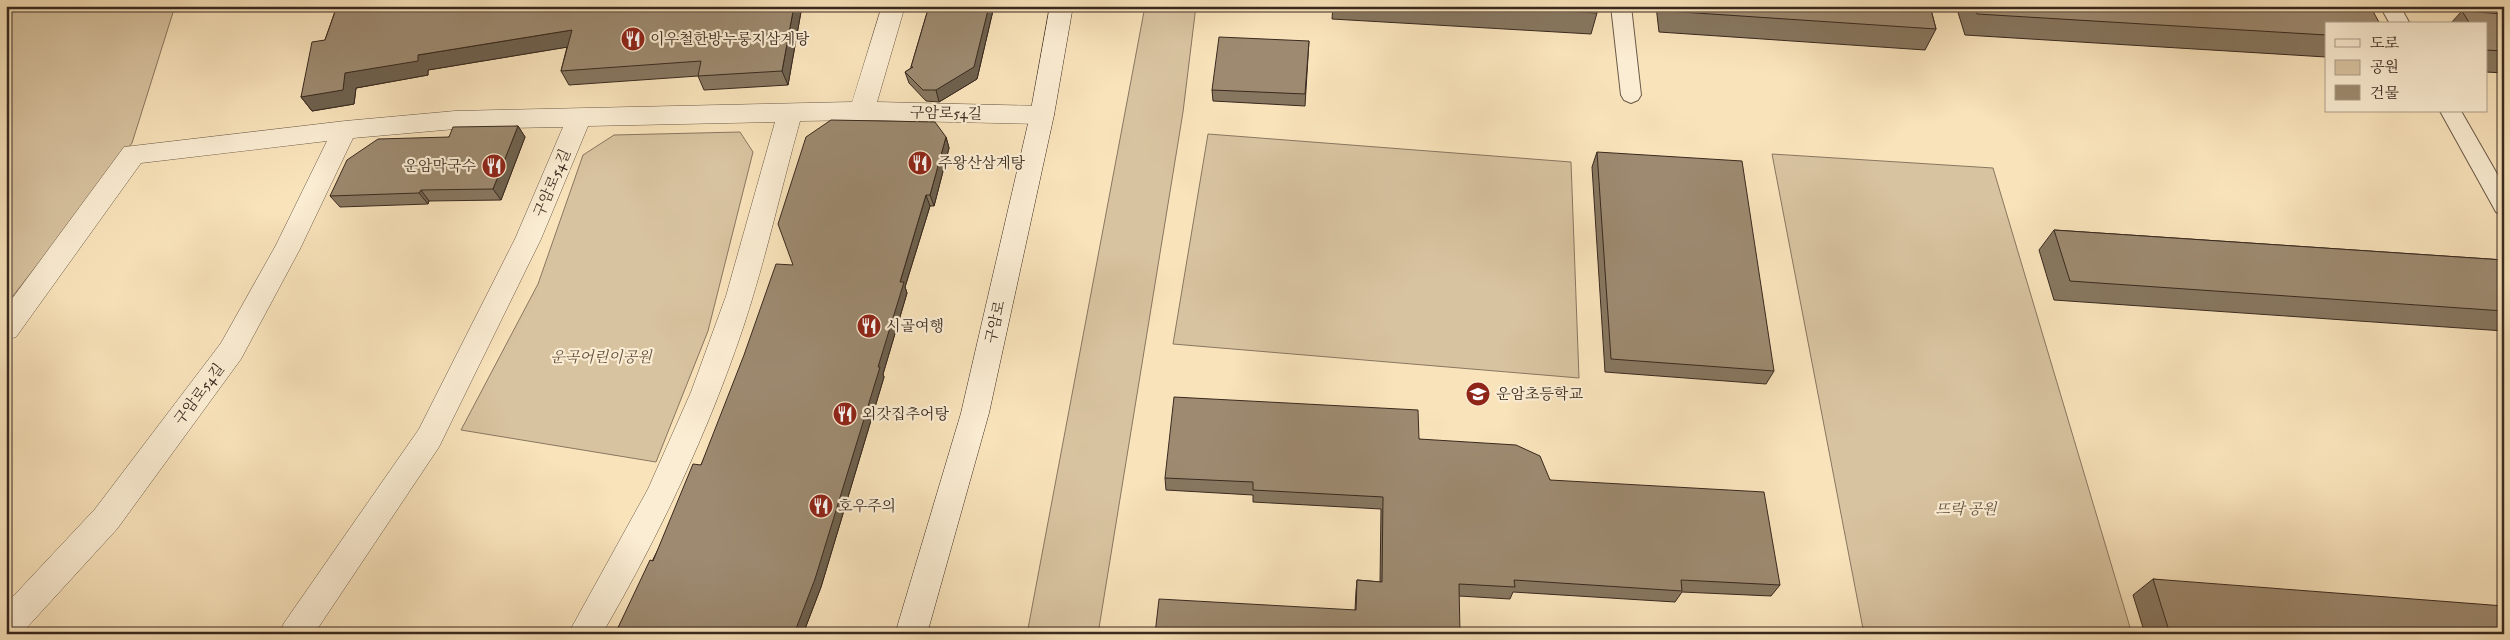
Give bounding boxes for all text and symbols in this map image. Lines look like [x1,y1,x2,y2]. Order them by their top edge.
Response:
legend [2325,22,2488,112]
restaurant icon: 이우철한방누룽지삼계탕 [620,26,646,52]
place label: 이우철한방누룽지삼계탕 [650,30,810,49]
text: 도로 [2370,34,2399,53]
text: 공원 [2370,58,2399,77]
text: 건물 [2370,84,2399,103]
street label: 구암로54길 [910,103,982,124]
street label: 구암로54길 [530,146,575,220]
restaurant icon: 주왕산삼계탕 [907,150,933,176]
restaurant icon: 운암막국수 [481,153,507,179]
place label: 주왕산삼계탕 [938,154,1025,173]
place label: 운암막국수 [404,157,477,176]
street label: 구암로 [981,298,1010,345]
restaurant icon: 시골여행 [856,313,882,339]
place label: 시골여행 [886,317,944,336]
park label: 운곡어린이공원 [550,348,653,367]
street label: 구암로54길 [170,360,229,429]
school or university icon: 운암초등학교 [1465,381,1491,407]
place label: 운암초등학교 [1496,385,1583,404]
restaurant icon: 외갓집추어탕 [832,401,858,427]
place label: 외갓집추어탕 [862,405,949,424]
restaurant icon: 호우주의 [808,493,834,519]
place label: 호우주의 [838,497,896,516]
park label: 뜨락 공원 [1935,500,1998,519]

